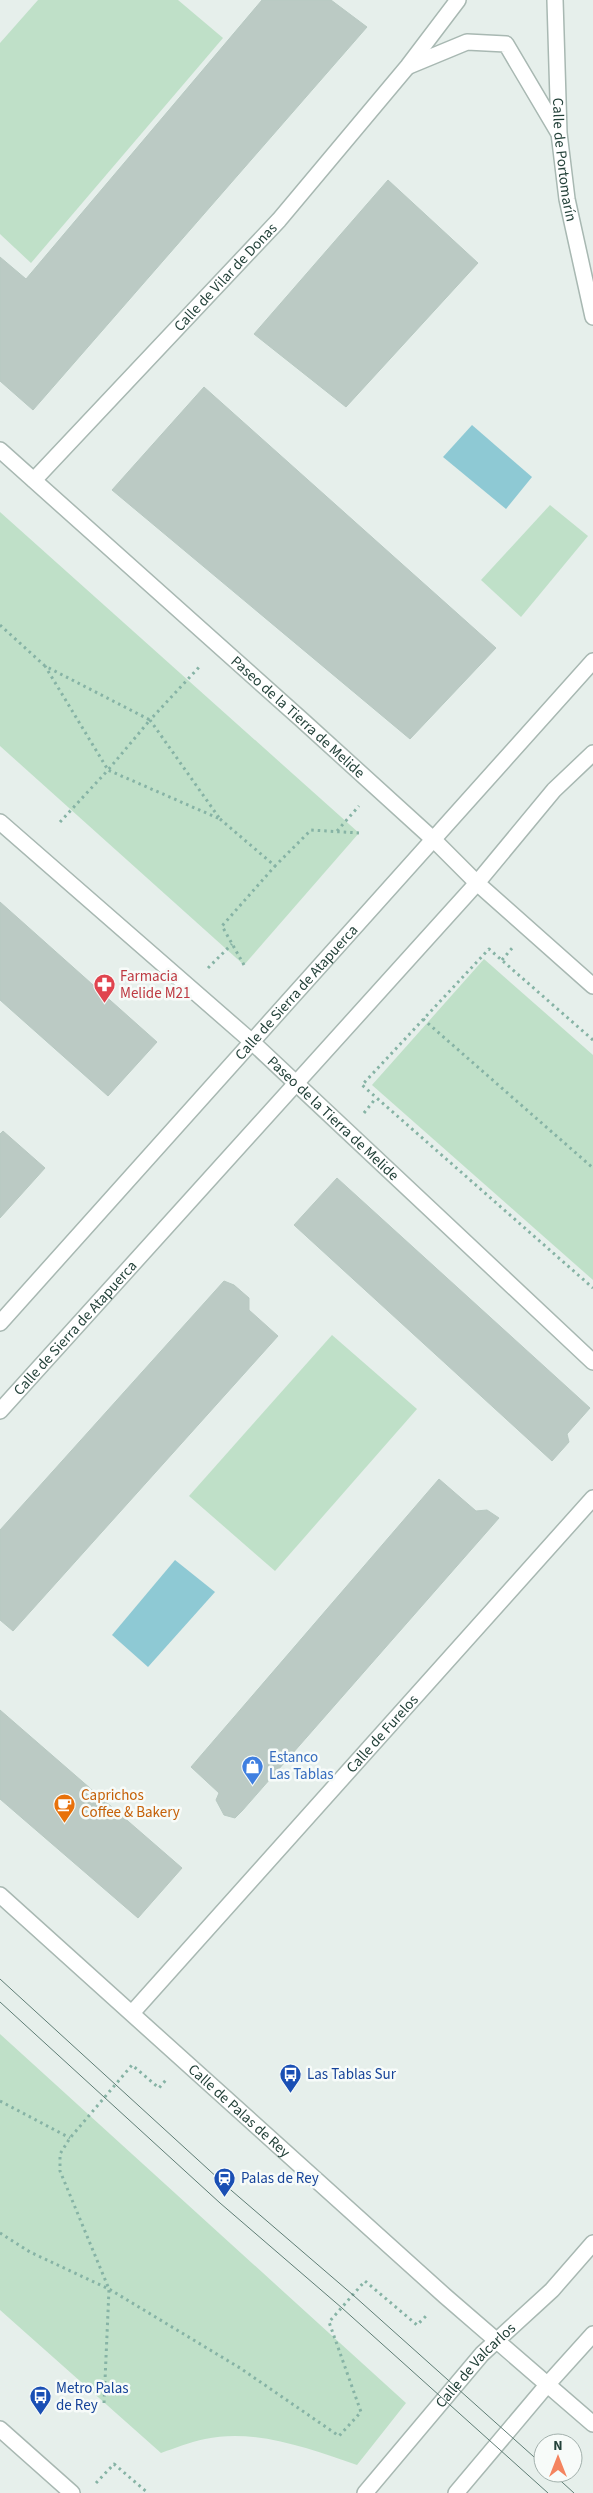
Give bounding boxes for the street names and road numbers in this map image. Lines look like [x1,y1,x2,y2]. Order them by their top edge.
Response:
street label: Calle de Portomarín [547,97,582,224]
street label: Calle de Vilar de Donas [169,218,282,336]
street label: Paseo de la Tierra de Melide [226,651,370,783]
street label: Calle de Sierra de Atapuerca [230,920,363,1065]
street label: Paseo de la Tierra de Melide [263,1051,404,1185]
street label: Calle de Sierra de Atapuerca [9,1256,142,1400]
street label: Calle de Furelos [341,1690,423,1778]
street label: Calle de Palas de Rey [184,2059,295,2162]
street label: Calle de Valcarlos [431,2318,520,2412]

